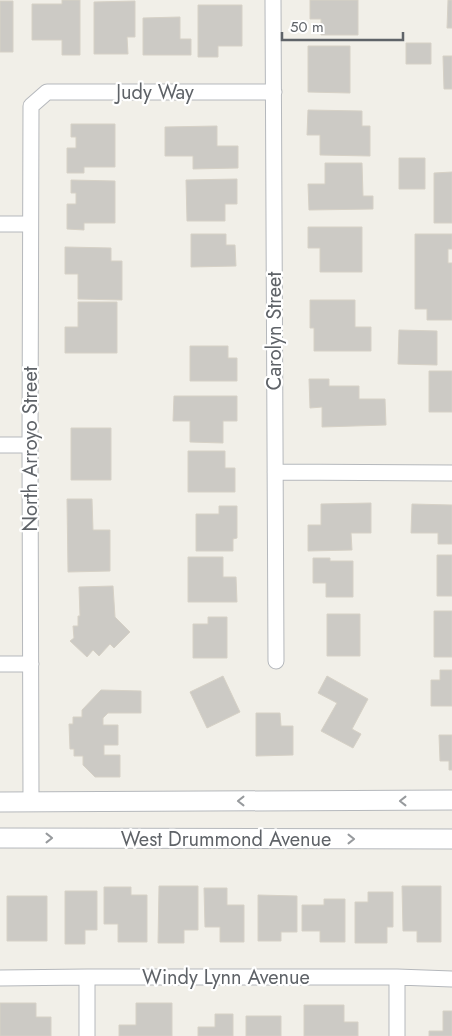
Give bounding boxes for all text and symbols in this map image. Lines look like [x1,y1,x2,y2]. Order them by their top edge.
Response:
scale bar [282,10,403,42]
text: 50 m [290,16,324,38]
street label: Judy Way [113,78,194,107]
street label: Carolyn Street [260,272,289,390]
street label: North Arroyo Street [16,366,45,531]
one-way arrow [237,796,244,806]
one-way arrow [399,796,407,806]
street label: West Drummond Avenue [121,825,331,854]
one-way arrow [45,833,53,843]
one-way arrow [348,834,355,844]
street label: Windy Lynn Avenue [142,963,310,992]

